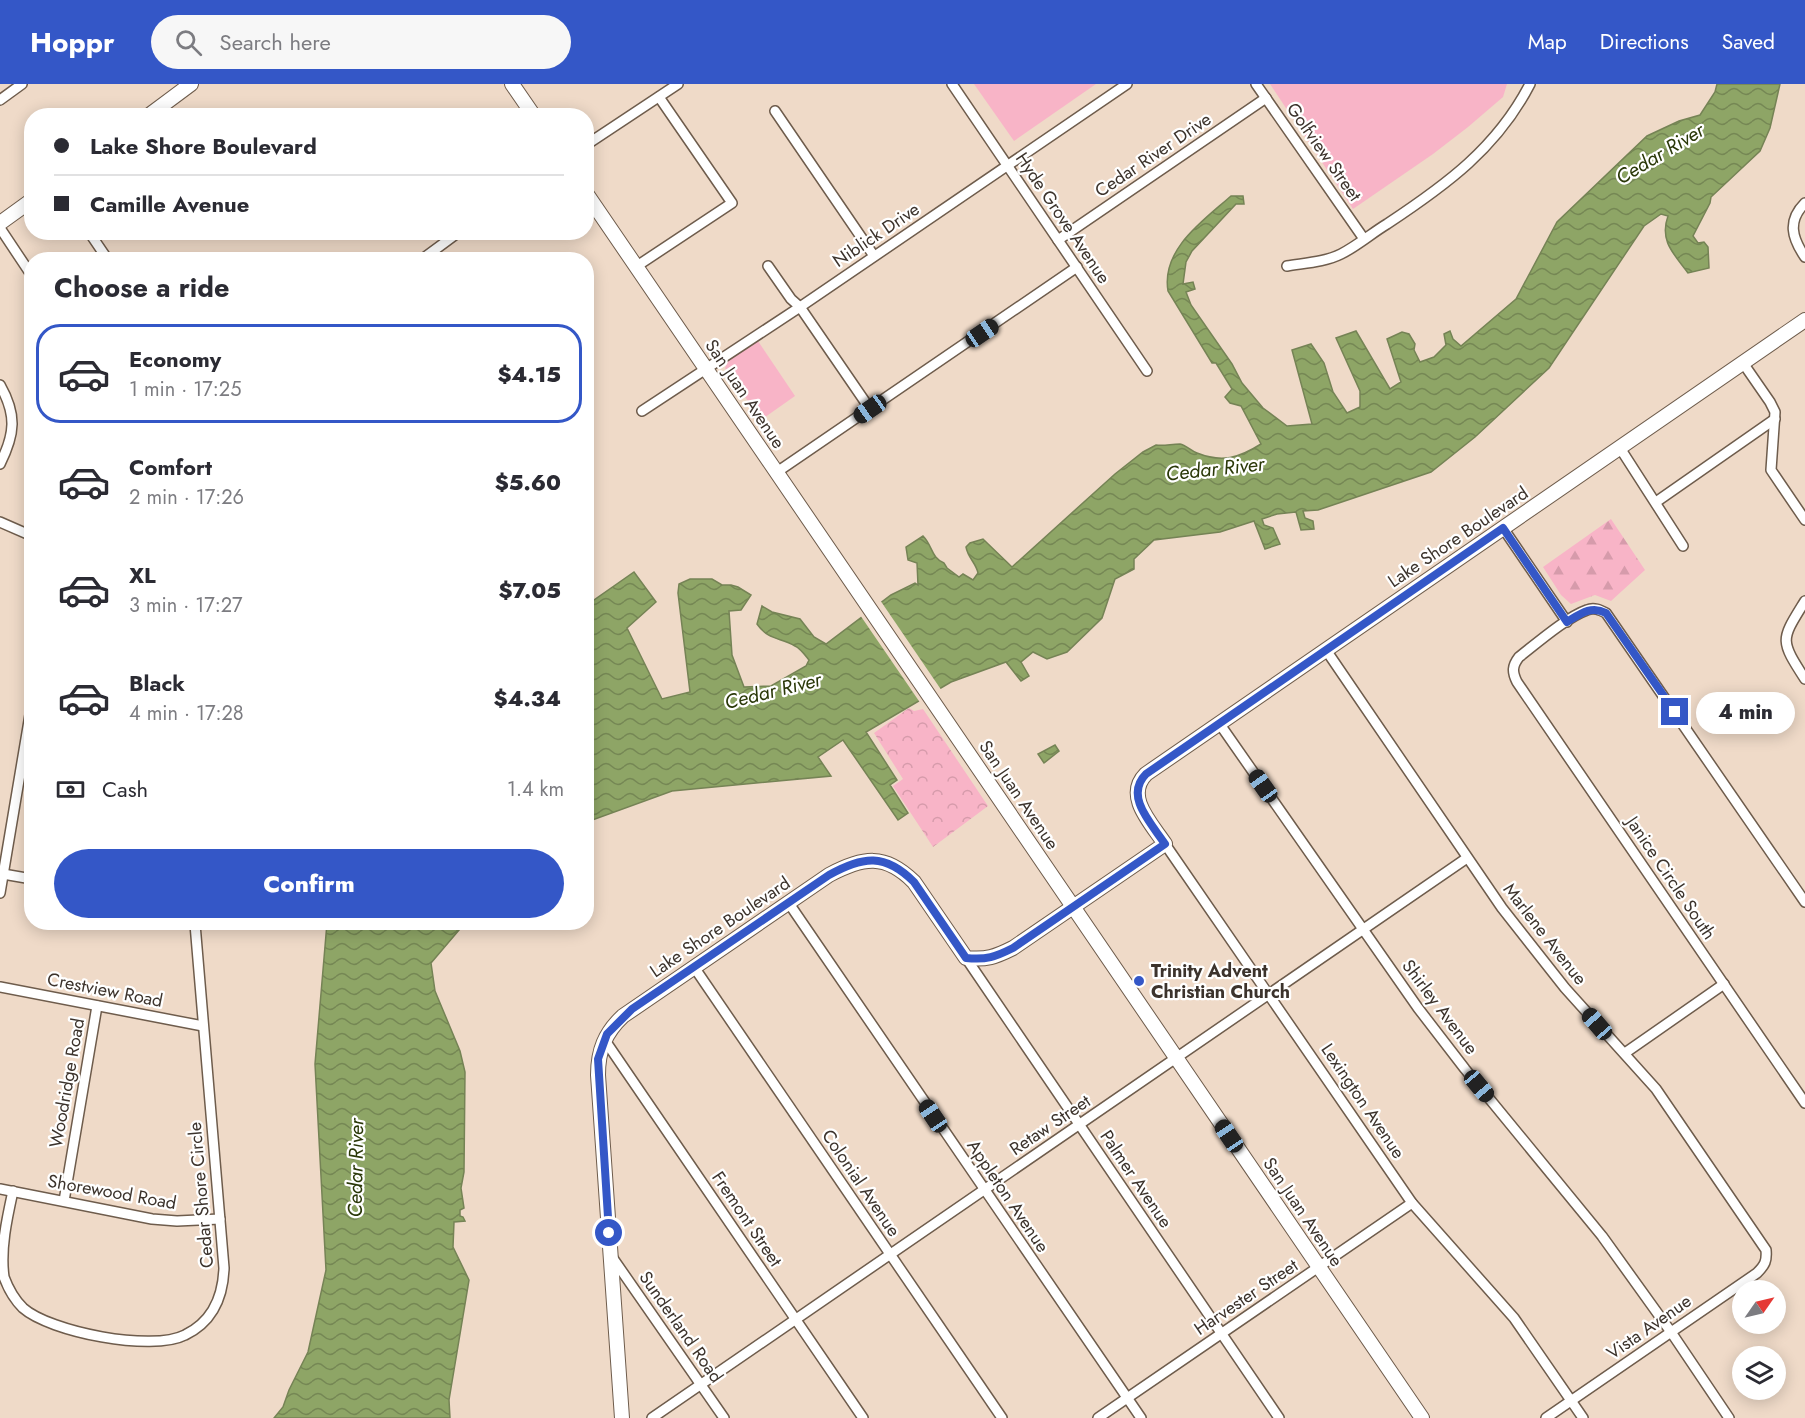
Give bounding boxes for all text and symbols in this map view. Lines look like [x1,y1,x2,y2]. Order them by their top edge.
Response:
search box [151,15,571,69]
text: Hoppr [30,22,115,63]
icon: search [172,26,205,59]
text: Search here [220,26,331,58]
text: Map [1528,27,1567,57]
text: Directions [1600,27,1689,57]
text: Saved [1722,27,1775,57]
street label: Golfview Street [1280,97,1368,207]
street label: Cedar River Drive [1090,106,1216,204]
water label: Cedar River [1610,115,1711,192]
text: Lake Shore Boulevard [90,130,317,162]
street label: Hyde Grove Avenue [1009,147,1117,289]
text: Camille Avenue [90,188,249,220]
street label: Niblick Drive [827,196,925,274]
text: Choose a ride [54,268,229,307]
car [962,315,1002,351]
street label: San Juan Avenue [699,334,791,454]
text: Economy [129,343,221,375]
icon: car [57,347,111,401]
text: $4.15 [497,358,561,390]
text: 1 min · 17:25 [129,375,241,404]
car [850,391,890,427]
water label: Cedar River [1164,449,1267,489]
text: Comfort [129,451,212,483]
icon: car [57,455,111,509]
text: $5.60 [495,466,561,498]
street label: Lake Shore Boulevard [1383,480,1533,594]
text: 2 min · 17:26 [129,483,244,512]
text: XL [129,559,156,591]
icon: car [57,563,111,617]
text: $7.05 [499,574,561,606]
text: 3 min · 17:27 [129,591,243,620]
water label: Cedar River [722,665,826,717]
text: Black [129,667,185,699]
icon: car [57,671,111,725]
text: $4.34 [493,682,561,714]
callout: 4 min [1696,691,1795,733]
route end [1661,698,1688,725]
text: 4 min [1718,698,1773,727]
text: 4 min · 17:28 [129,699,244,728]
street label: San Juan Avenue [973,735,1065,855]
car [1245,766,1281,806]
icon: cash [54,773,87,806]
text: Cash [102,773,148,805]
text: 1.4 km [507,775,564,804]
street label: Janice Circle South [1619,810,1722,945]
button: Confirm [54,849,564,918]
street label: Lake Shore Boulevard [645,870,795,984]
street label: Marlene Avenue [1497,878,1593,990]
street label: Shirley Avenue [1396,954,1484,1060]
place label: Trinity Advent Christian Church [1151,958,1290,1005]
street label: Crestview Road [45,966,165,1014]
marker: Trinity Advent Christian Church [1132,974,1146,988]
car [1578,1005,1616,1043]
street label: Woodridge Road [43,1016,91,1150]
street label: Lexington Avenue [1315,1038,1411,1164]
car [1461,1066,1497,1106]
street label: Retaw Street [1004,1088,1096,1162]
car [915,1096,951,1136]
car [1211,1116,1247,1156]
water label: Cedar River [341,1117,371,1218]
street label: Cedar Shore Circle [182,1121,220,1269]
street label: Colonial Avenue [815,1124,907,1242]
street label: Palmer Avenue [1094,1125,1178,1233]
street label: Appleton Avenue [961,1134,1055,1258]
street label: San Juan Avenue [1257,1152,1349,1272]
street label: Fremont Street [706,1166,789,1272]
street label: Shorewood Road [46,1168,178,1216]
route start [595,1219,622,1246]
street label: Harvester Street [1189,1252,1304,1341]
street label: Sunderland Road [633,1266,729,1388]
north arrow [1732,1280,1786,1334]
map controls [1732,1280,1786,1400]
street label: Vista Avenue [1601,1288,1697,1366]
button: layers [1732,1346,1786,1400]

